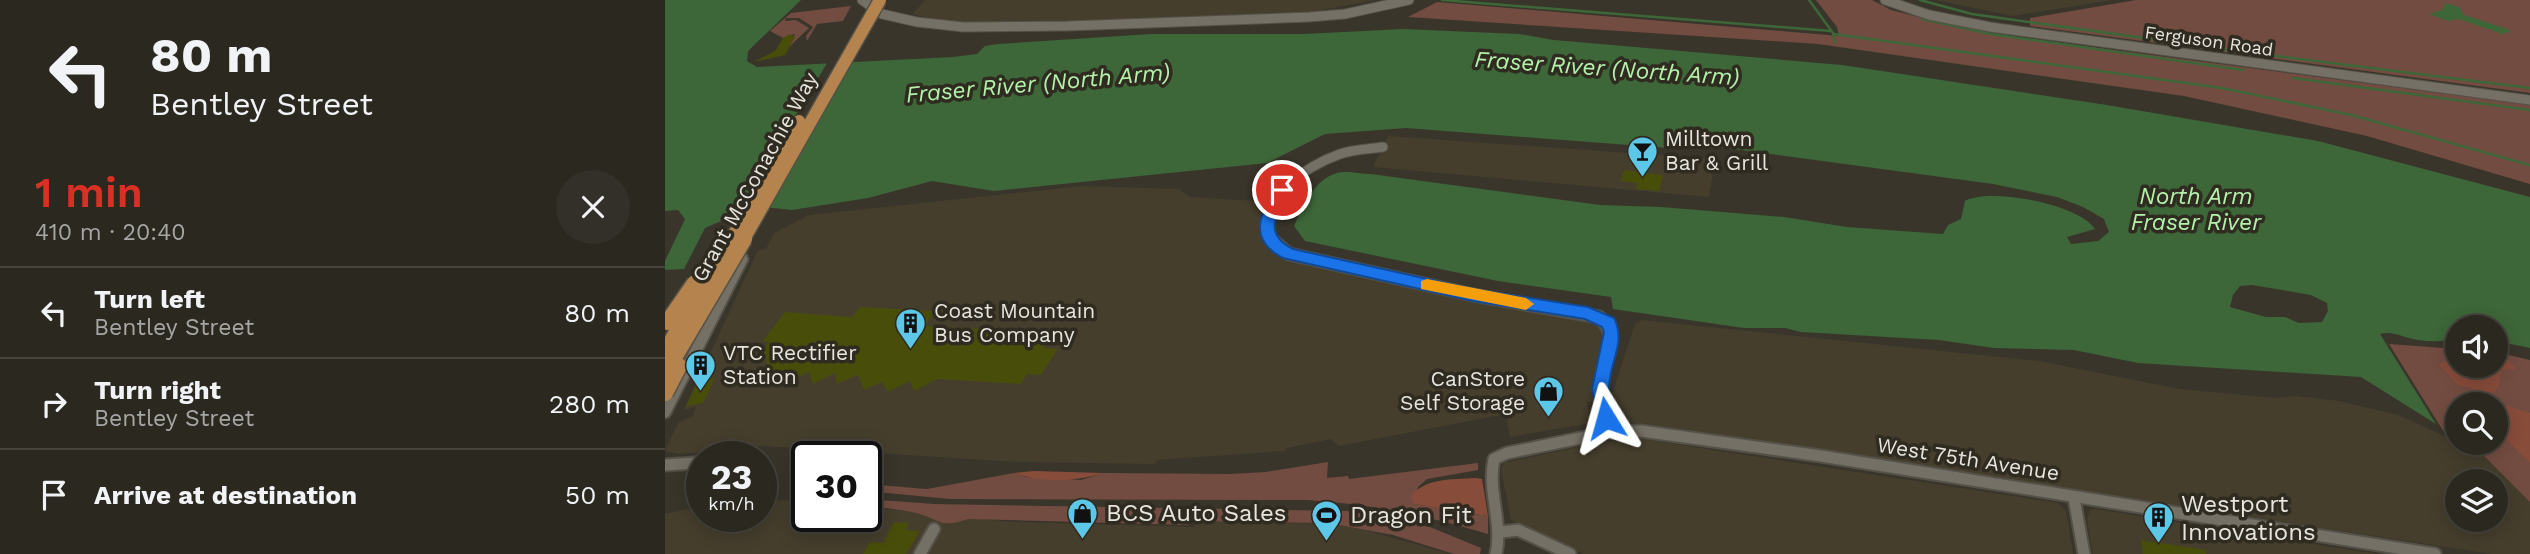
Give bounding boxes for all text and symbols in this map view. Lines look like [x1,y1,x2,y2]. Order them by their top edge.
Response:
street label: Ferguson Road [2144,21,2275,60]
text: 80 m [150,26,272,84]
icon: left [35,28,126,119]
water label: Fraser River (North Arm) [1474,46,1740,91]
water label: Fraser River (North Arm) [905,58,1171,109]
street label: Grant McConachie Way [686,67,823,286]
text: Bentley Street [150,85,373,123]
place label: Milltown Bar & Grill [1665,126,1769,175]
bar icon: Milltown Bar & Grill [1625,134,1659,178]
pin [1252,160,1312,220]
text: 1 min [35,168,143,217]
button: close [556,170,630,244]
icon: arrive [1263,171,1301,209]
water label: North Arm Fraser River [2131,183,2262,236]
text: 410 m · 20:40 [35,219,186,246]
text: Turn left [94,284,205,314]
icon: left [35,294,73,332]
text: 80 m [564,298,630,328]
place label: Coast Mountain Bus Company [934,298,1095,347]
building icon: Coast Mountain Bus Company [894,306,928,350]
text: Bentley Street [94,314,254,341]
map controls [2445,315,2508,532]
button: sound [2445,315,2508,378]
place label: VTC Rectifier Station [723,340,857,389]
building icon: VTC Rectifier Station [683,348,717,392]
place label: CanStore Self Storage [1400,366,1525,415]
shop icon: CanStore Self Storage [1531,374,1565,418]
text: Turn right [94,375,221,405]
position arrow [1569,381,1643,455]
icon: right [35,385,73,423]
text: 280 m [549,389,630,419]
button: search [2445,392,2508,455]
text: Bentley Street [94,405,254,432]
street label: West 75th Avenue [1875,432,2061,485]
speed limit sign: 30 [791,441,882,532]
text: 23 [711,456,752,498]
button: layers [2445,469,2508,532]
icon: arrive [35,476,73,514]
text: Arrive at destination [94,480,357,510]
text: 50 m [565,480,630,510]
place label: Westport Innovations [2181,490,2316,546]
text: km/h [708,493,755,514]
shop icon: BCS Auto Sales [1066,496,1100,540]
sports icon: Dragon Fit [1310,498,1344,542]
place label: BCS Auto Sales [1106,499,1286,527]
place label: Dragon Fit [1350,501,1472,529]
building icon: Westport Innovations [2141,501,2175,545]

